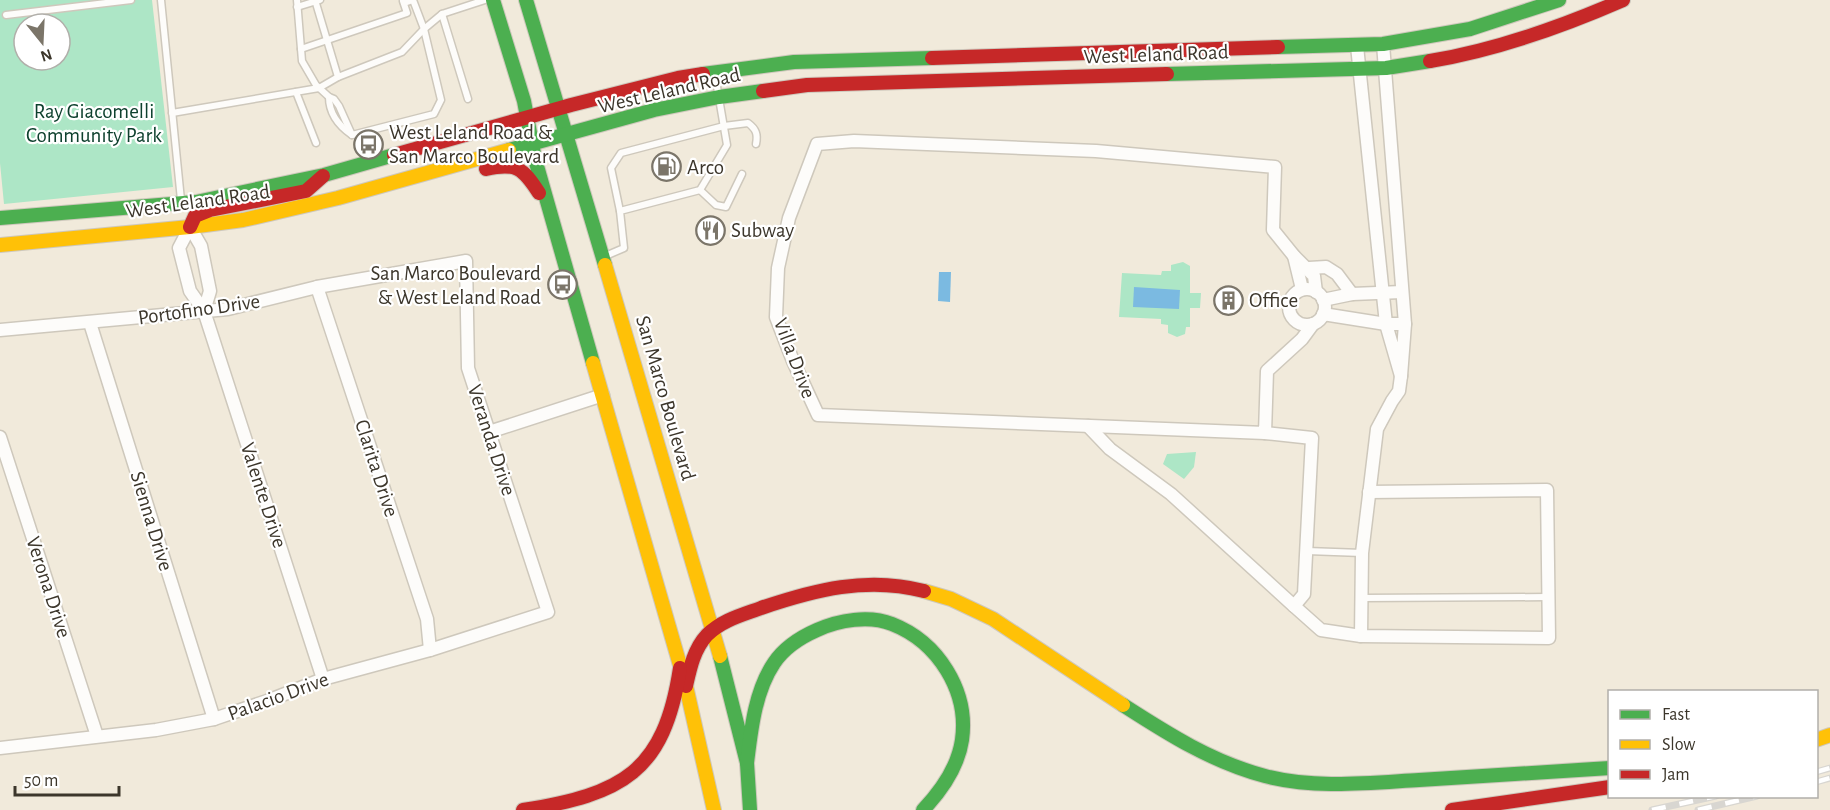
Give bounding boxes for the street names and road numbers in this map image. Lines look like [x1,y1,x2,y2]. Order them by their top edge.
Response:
street label: West Leland Road [1083,41,1229,68]
street label: West Leland Road [596,64,742,117]
street label: West Leland Road [125,181,272,222]
street label: Portofino Drive [137,291,262,328]
street label: San Marco Boulevard [632,313,699,483]
street label: Villa Drive [770,315,819,401]
street label: Veranda Drive [464,382,519,498]
street label: Clarita Drive [351,417,402,519]
street label: Valente Drive [237,440,290,550]
street label: Sienna Drive [126,469,177,573]
street label: Verona Drive [22,534,75,640]
street label: Palacio Drive [225,669,331,724]

